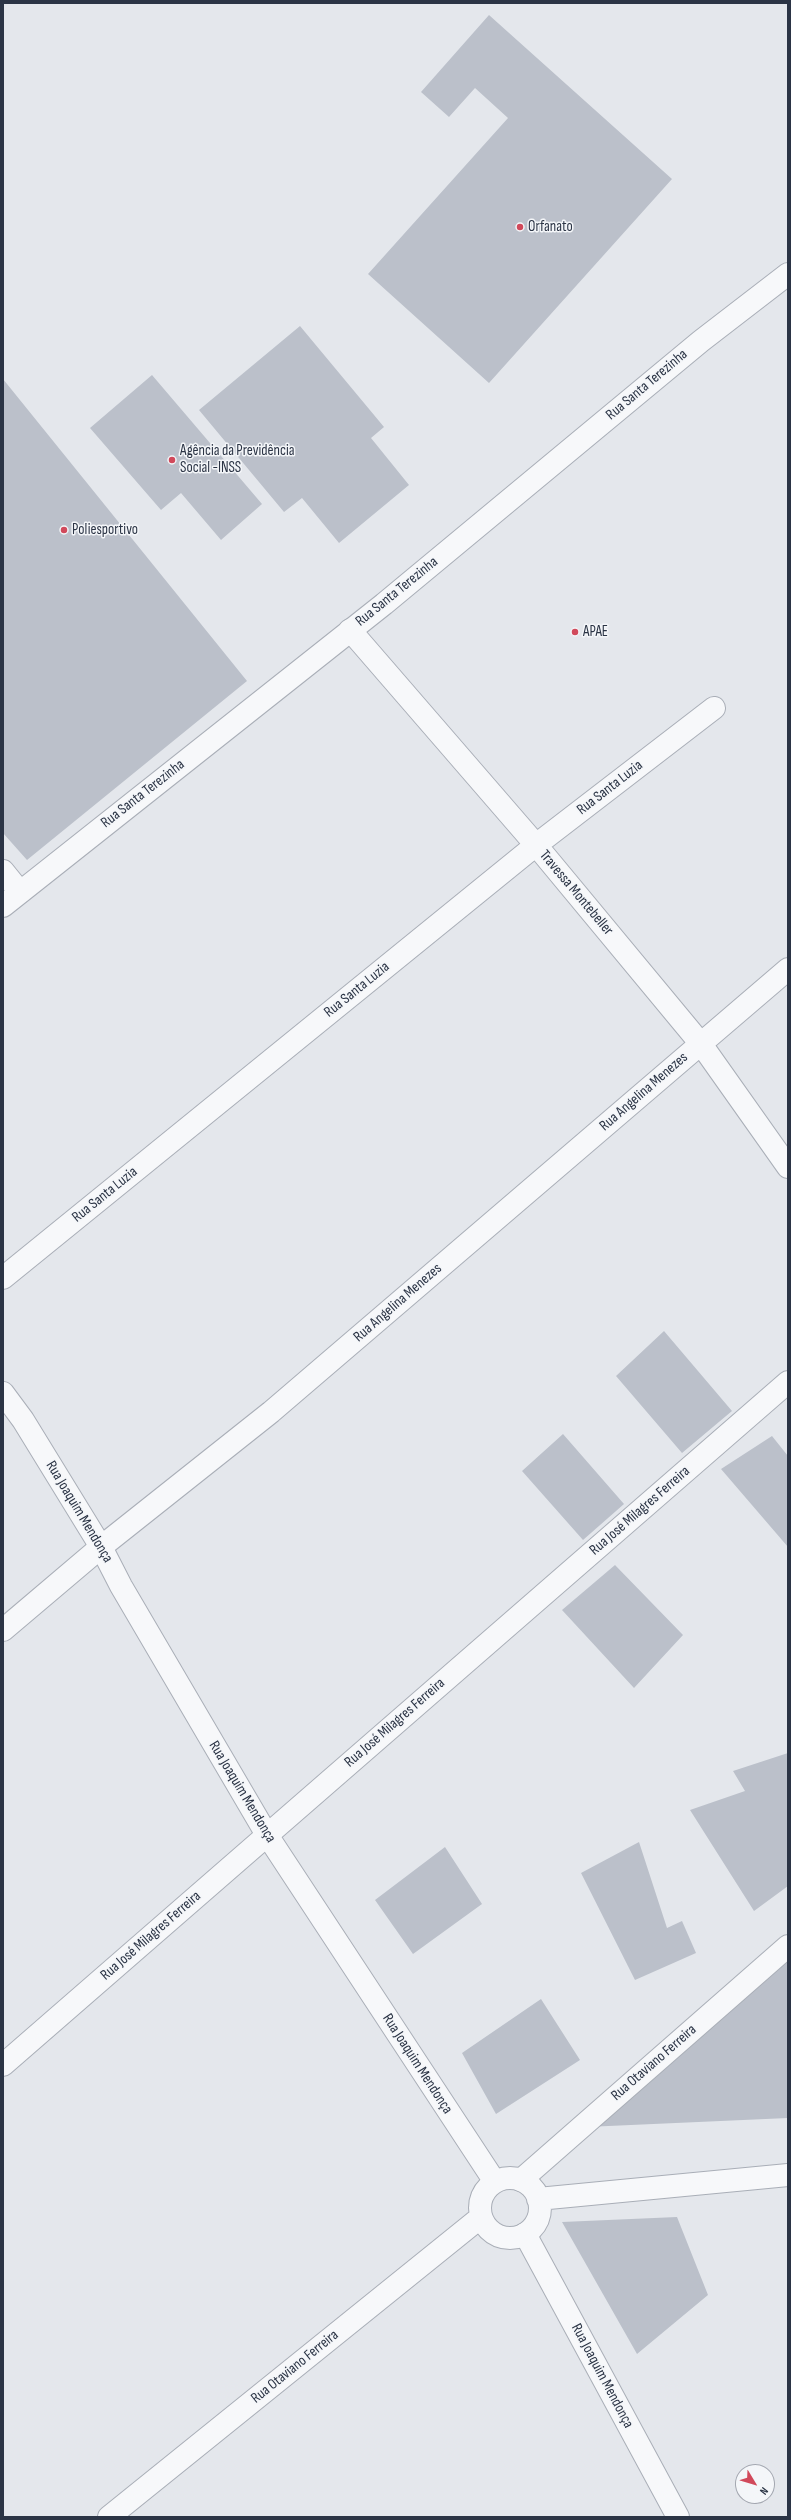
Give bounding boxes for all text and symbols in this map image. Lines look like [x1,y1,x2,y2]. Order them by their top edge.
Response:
place label: Orfanato [528,218,573,236]
marker: Orfanato [515,222,525,232]
street label: Rua Santa Terezinha [603,346,691,424]
place label: Agência da Previdência Social -INSS [180,442,295,477]
marker: Agência da Previdência Social -INSS [167,455,177,465]
place label: Poliesportivo [72,521,138,539]
marker: Poliesportivo [59,525,69,535]
street label: Rua Santa Terezinha [352,553,442,631]
place label: APAE [583,623,608,641]
marker: APAE [570,627,580,637]
street label: Rua Santa Terezinha [98,756,188,832]
street label: Rua Santa Luzia [574,757,646,819]
street label: Travessa Montebeller [535,847,617,939]
street label: Rua Santa Luzia [321,958,393,1022]
street label: Rua Angelina Menezes [596,1049,692,1135]
street label: Rua Santa Luzia [69,1163,141,1227]
street label: Rua Angelina Menezes [350,1260,446,1346]
street label: Rua Joaquim Mendonça [42,1458,116,1566]
street label: Rua José Milagres Ferreira [586,1463,694,1559]
street label: Rua José Milagres Ferreira [341,1675,449,1771]
street label: Rua Joaquim Mendonça [205,1738,279,1846]
street label: Rua José Milagres Ferreira [97,1888,205,1984]
street label: Rua Joaquim Mendonça [378,2011,456,2117]
street label: Rua Otaviano Ferreira [608,2021,700,2105]
street label: Rua Joaquim Mendonça [567,2321,637,2431]
street label: Rua Otaviano Ferreira [248,2326,342,2408]
north arrow [735,2464,775,2504]
text: N [757,2485,771,2497]

